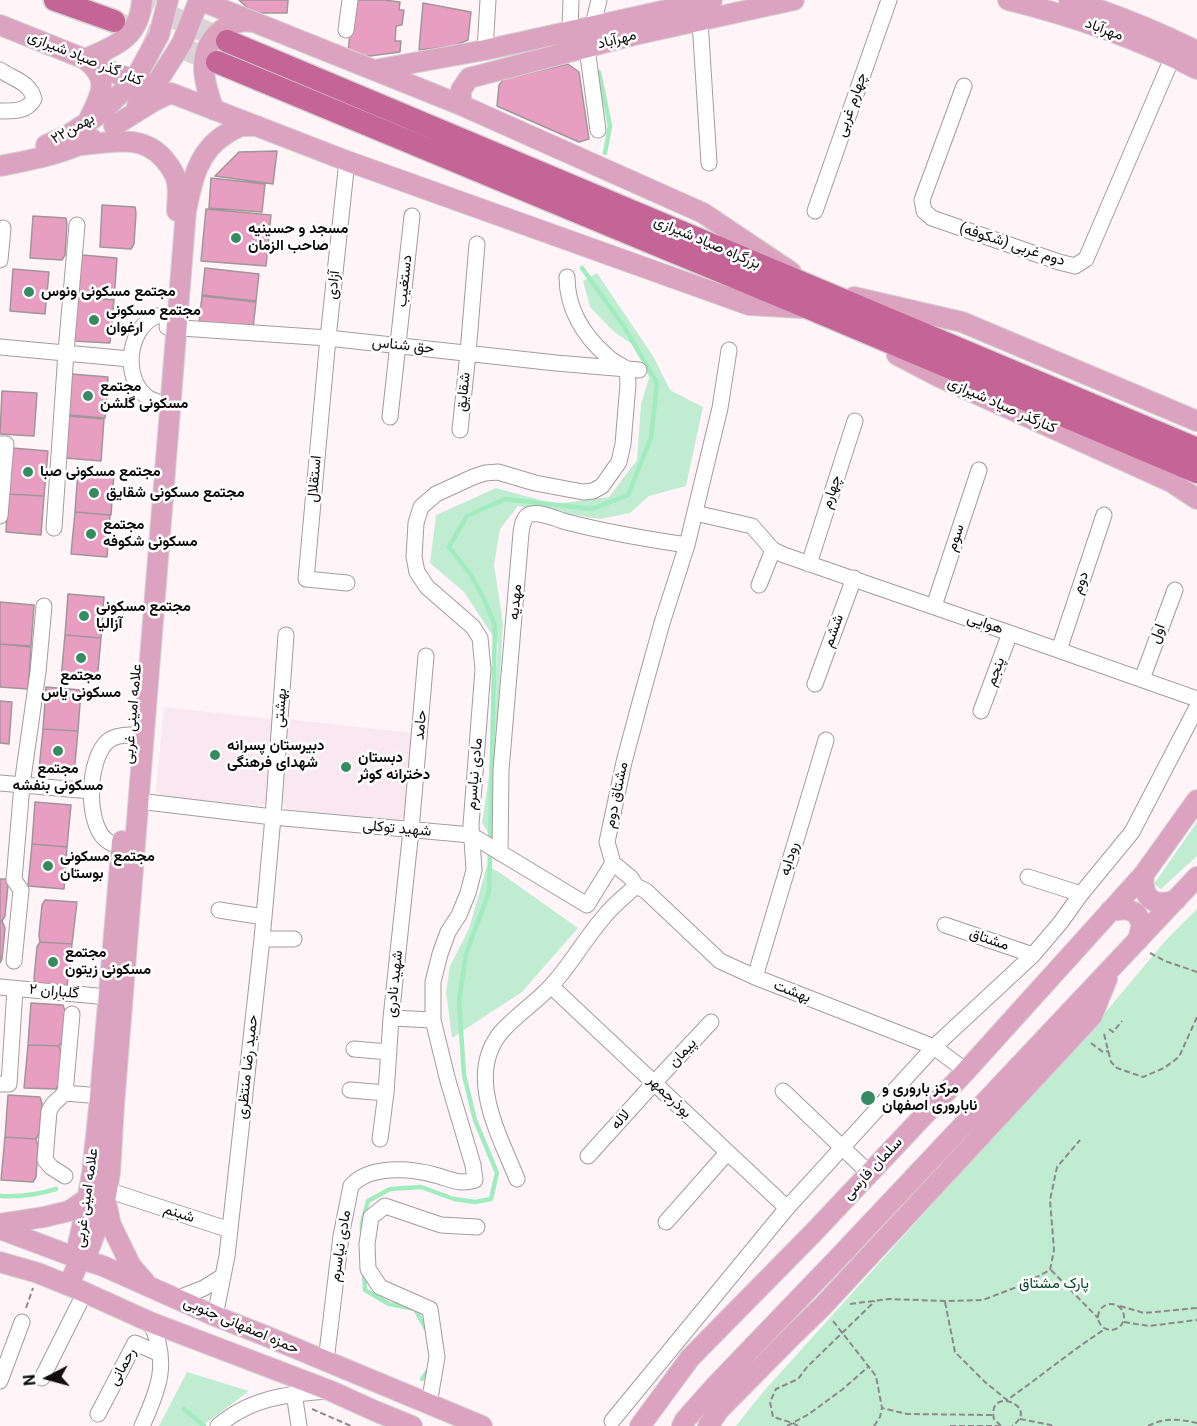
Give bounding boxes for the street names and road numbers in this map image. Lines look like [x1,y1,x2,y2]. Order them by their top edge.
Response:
street label: مهرآباد [1082,15,1126,45]
street label: مهرآباد [596,27,638,53]
street label: کنار گذر صیاد شیرازی [25,28,145,90]
street label: چهارم غربی [833,70,871,140]
street label: ۲۲بهمن [48,109,98,149]
street label: بزرگراه صیاد شیرازی [651,212,763,274]
street label: دوم غربی (شکوفه) [957,219,1067,271]
street label: دستغیب [393,254,417,308]
street label: آزادی [324,270,344,300]
street label: حق شناس [371,334,435,358]
street label: شقایق [453,371,475,413]
street label: کنارگذر صیاد شیرازی [945,374,1059,438]
street label: استقلال [304,455,326,503]
street label: چهارم [818,473,846,511]
street label: سوم [943,522,969,554]
street label: دوم [1069,569,1093,597]
street label: مهدیه [505,583,527,621]
street label: هوایی [965,609,1005,639]
street label: ششم [820,612,848,650]
street label: اول [1146,622,1170,646]
street label: پنجم [983,655,1009,689]
street label: علامه امینی غربی [120,663,146,765]
street label: بهشتی [271,688,291,728]
street label: حامد [411,709,431,741]
street label: مادی نیاسرم [463,737,487,811]
street label: مشتاق دوم [601,760,633,830]
street label: شهید توکلی [362,817,432,841]
street label: رودابه [777,840,803,878]
street label: مشتاق [967,925,1011,955]
street label: شهید نادری [383,949,407,1019]
street label: بهشت [771,977,813,1007]
street label: گلباران ۲ [28,981,80,1003]
street label: حمید رضا منتظری [234,1014,262,1120]
street label: پیمان [665,1035,701,1071]
street label: بوذرجمهر [643,1072,695,1122]
street label: لاله [607,1106,635,1134]
street label: سلمان فارسی [839,1134,907,1204]
street label: علامه امینی غربی [71,1147,103,1249]
street label: شبنم [161,1201,197,1227]
street label: مادی نیاسرم [326,1209,356,1283]
street label: حمزه اصفهانی جنوبی [180,1294,302,1358]
street label: رحمانی [105,1345,141,1389]

